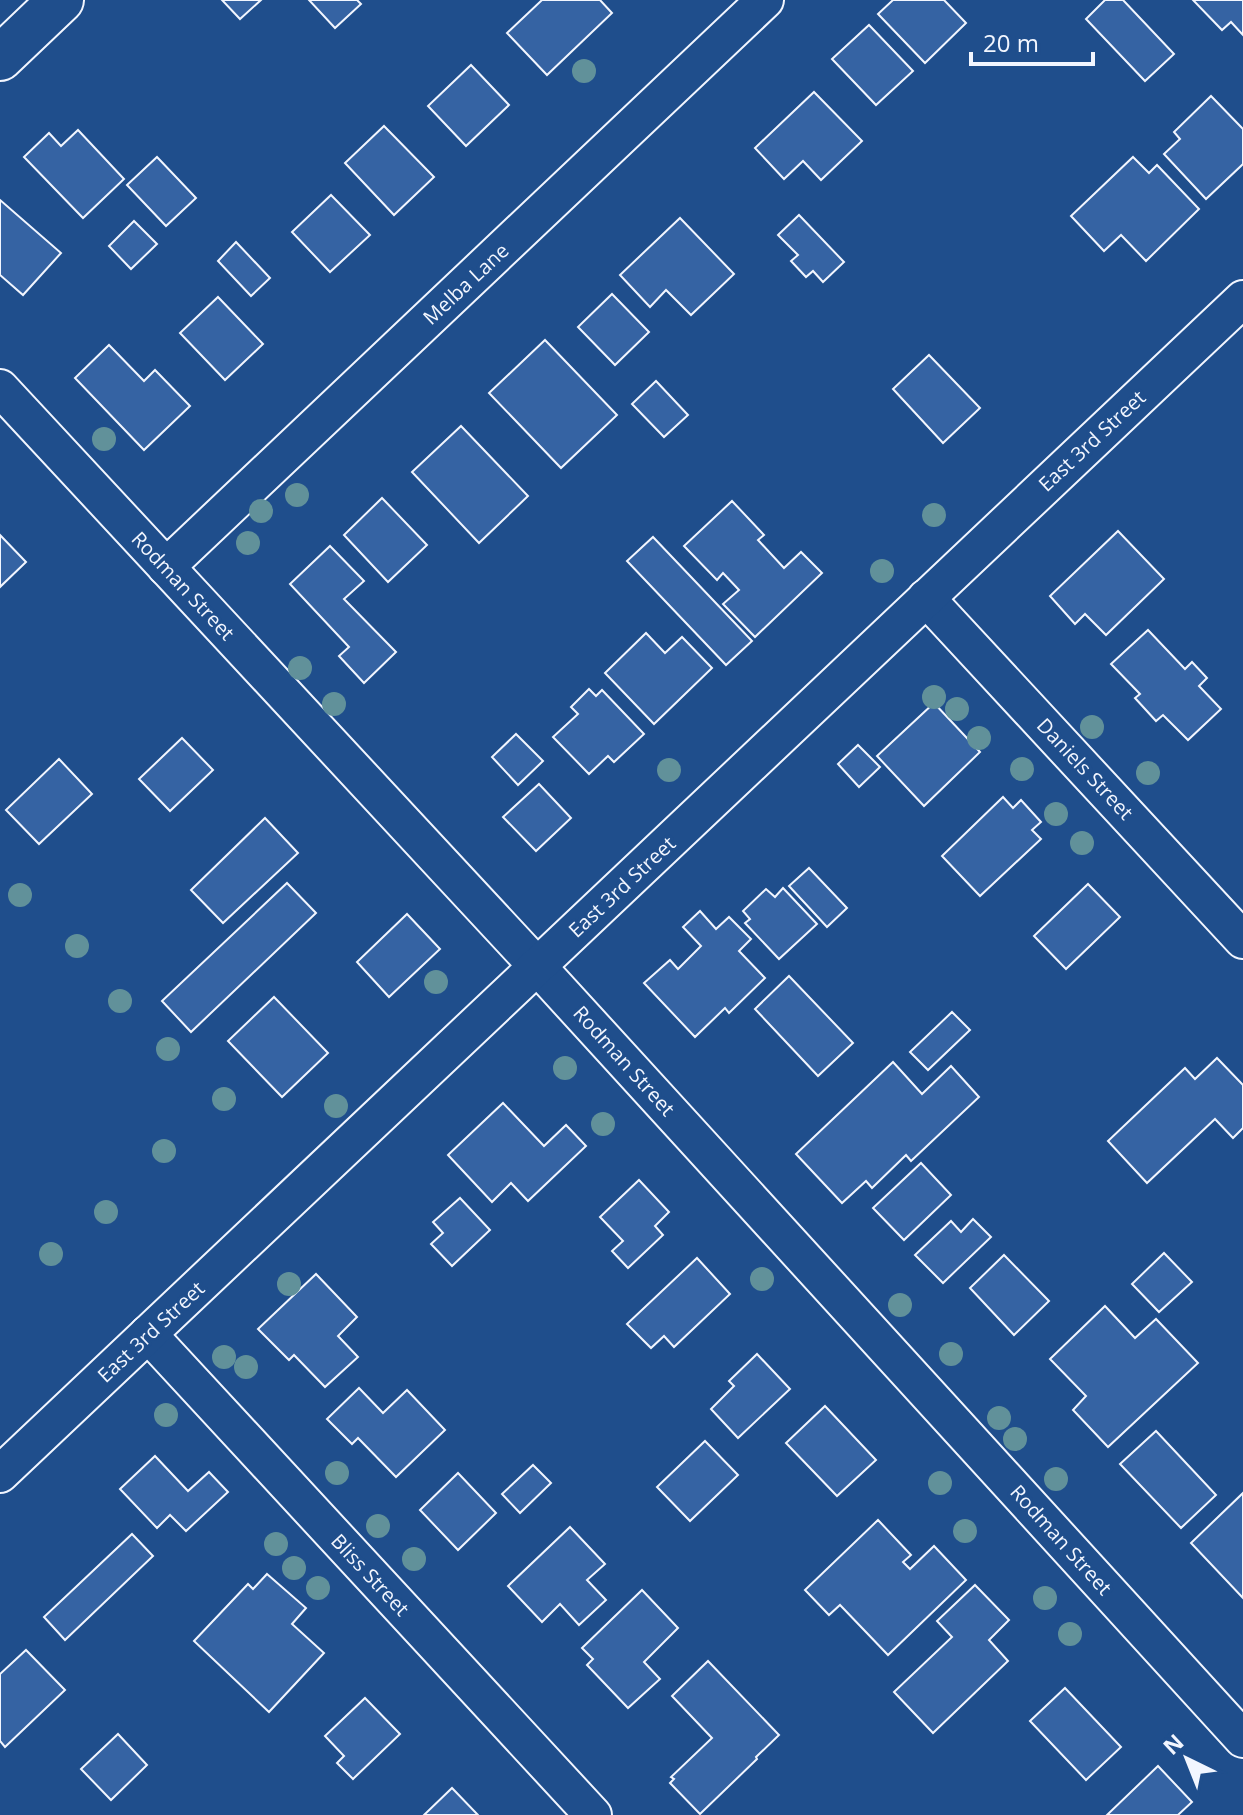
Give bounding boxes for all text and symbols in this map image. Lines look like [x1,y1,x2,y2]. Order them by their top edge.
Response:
scale bar [971,16,1093,66]
text: 20 m [983,26,1039,59]
street label: Melba Lane [417,237,514,330]
street label: East 3rd Street [1032,384,1151,497]
street label: Rodman Street [126,525,241,646]
street label: Daniels Street [1031,712,1140,825]
street label: East 3rd Street [562,830,681,943]
street label: Rodman Street [568,1000,681,1122]
street label: East 3rd Street [91,1275,210,1388]
street label: Rodman Street [1005,1479,1118,1601]
street label: Bliss Street [325,1528,415,1622]
north arrow [1147,1719,1227,1799]
text: N [1156,1727,1189,1761]

